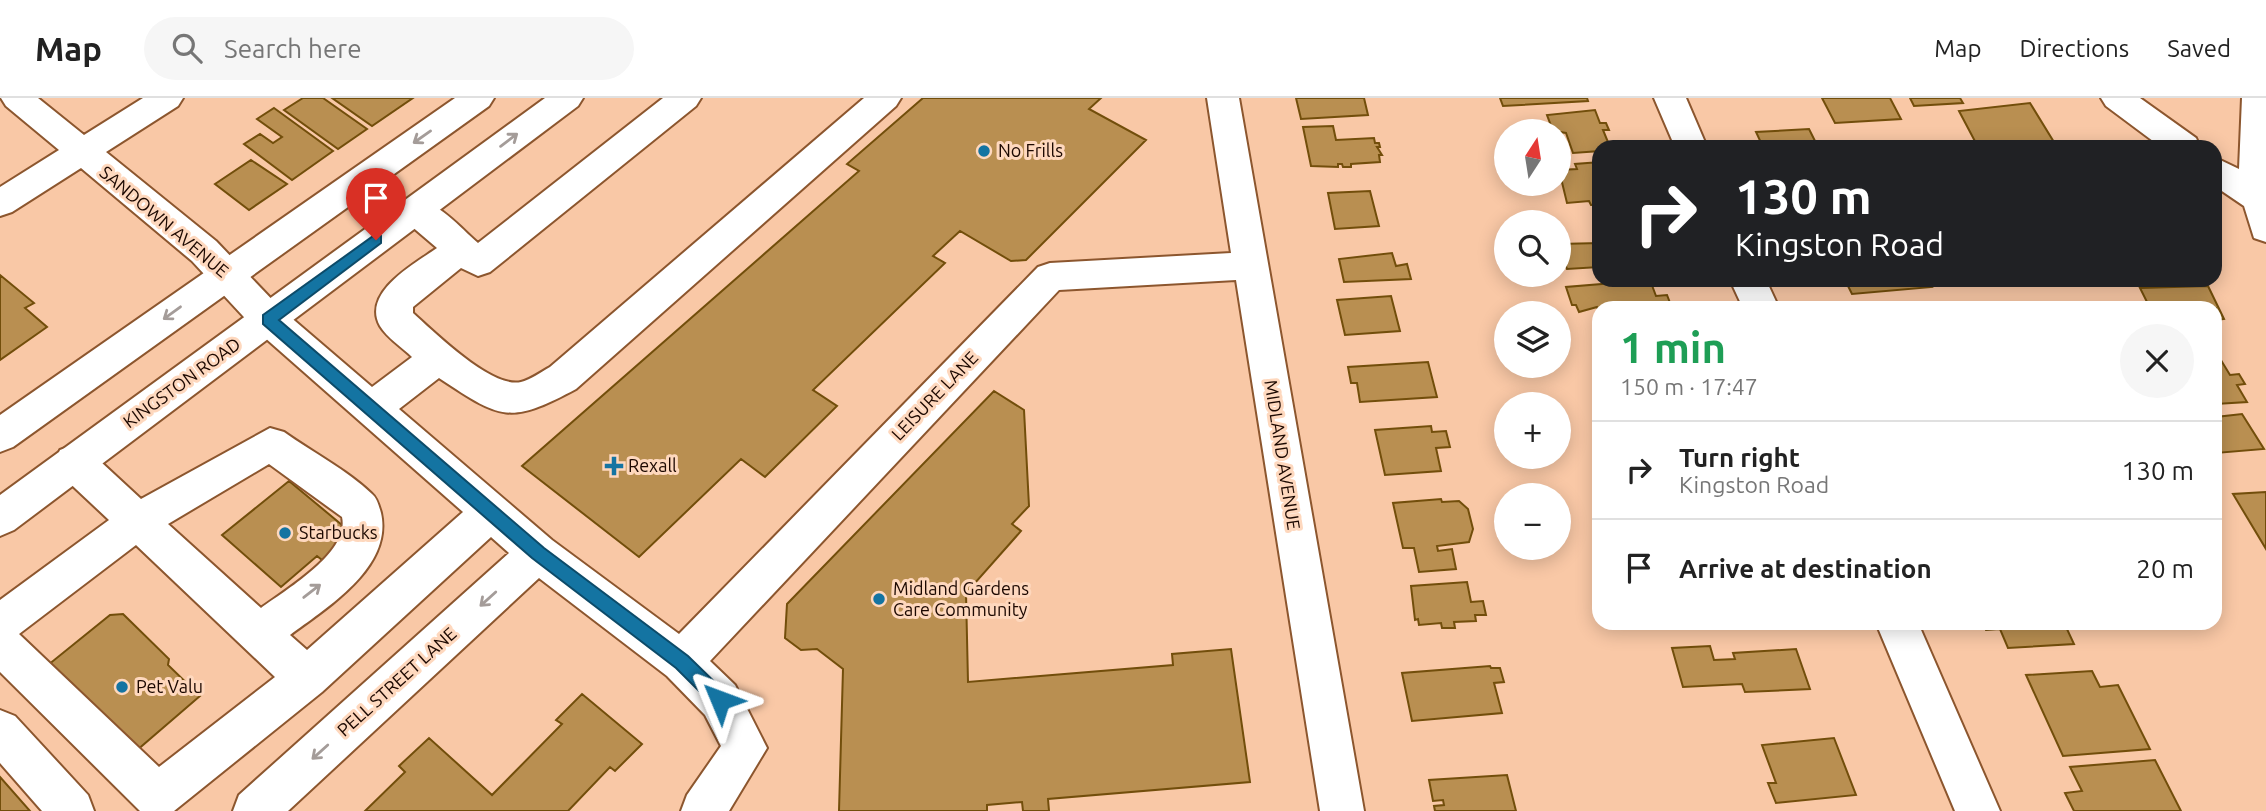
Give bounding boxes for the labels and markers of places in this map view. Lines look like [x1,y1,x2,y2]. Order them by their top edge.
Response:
place label: No Frills [998,140,1063,160]
marker: No Frills [976,143,992,159]
pin [346,168,406,240]
place label: Rexall [628,455,677,475]
marker: Rexall [606,458,622,474]
place label: Starbucks [299,522,378,542]
marker: Starbucks [277,525,293,541]
place label: Midland Gardens Care Community [893,578,1029,619]
marker: Midland Gardens Care Community [871,591,887,607]
place label: Pet Valu [136,676,203,696]
marker: Pet Valu [114,679,130,695]

